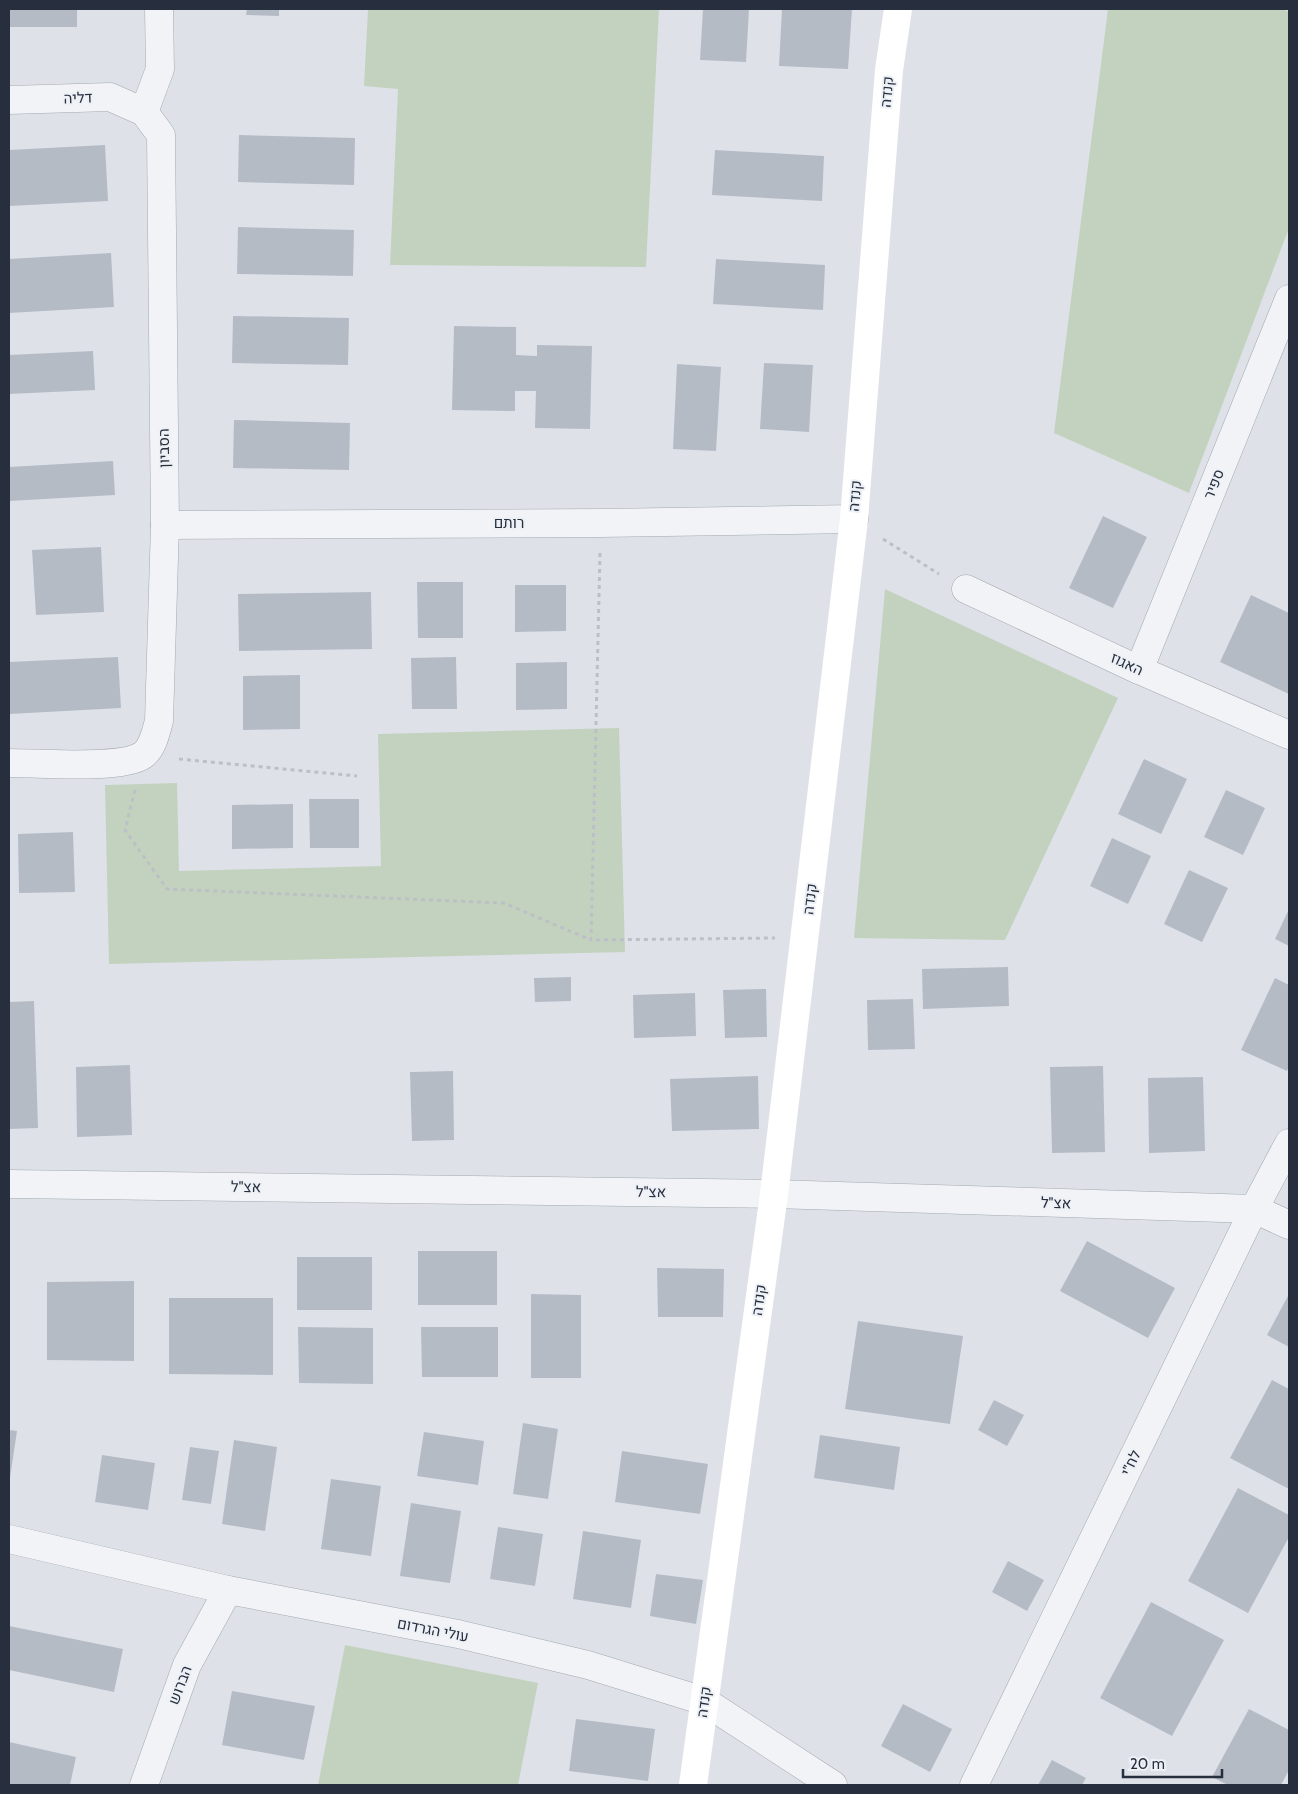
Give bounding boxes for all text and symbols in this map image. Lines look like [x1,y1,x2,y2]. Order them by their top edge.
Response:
street label: קנדה [877,76,897,108]
street label: דליה [63,88,93,107]
street label: הסביון [155,428,173,468]
street label: ספיר [1200,466,1228,502]
street label: קנדה [845,480,865,512]
street label: רותם [494,514,524,532]
street label: האגוז [1108,649,1146,679]
street label: קנדה [799,882,821,916]
street label: אצ"ל [231,1178,261,1196]
street label: אצ"ל [636,1183,666,1201]
street label: אצ"ל [1041,1193,1071,1213]
street label: קנדה [748,1283,770,1317]
street label: לח"י [1117,1447,1145,1479]
street label: עולי הגרדום [396,1614,470,1646]
street label: הברוש [164,1663,196,1707]
street label: קנדה [693,1685,715,1719]
scale bar [1123,1746,1222,1778]
text: 20 m [1130,1755,1165,1773]

